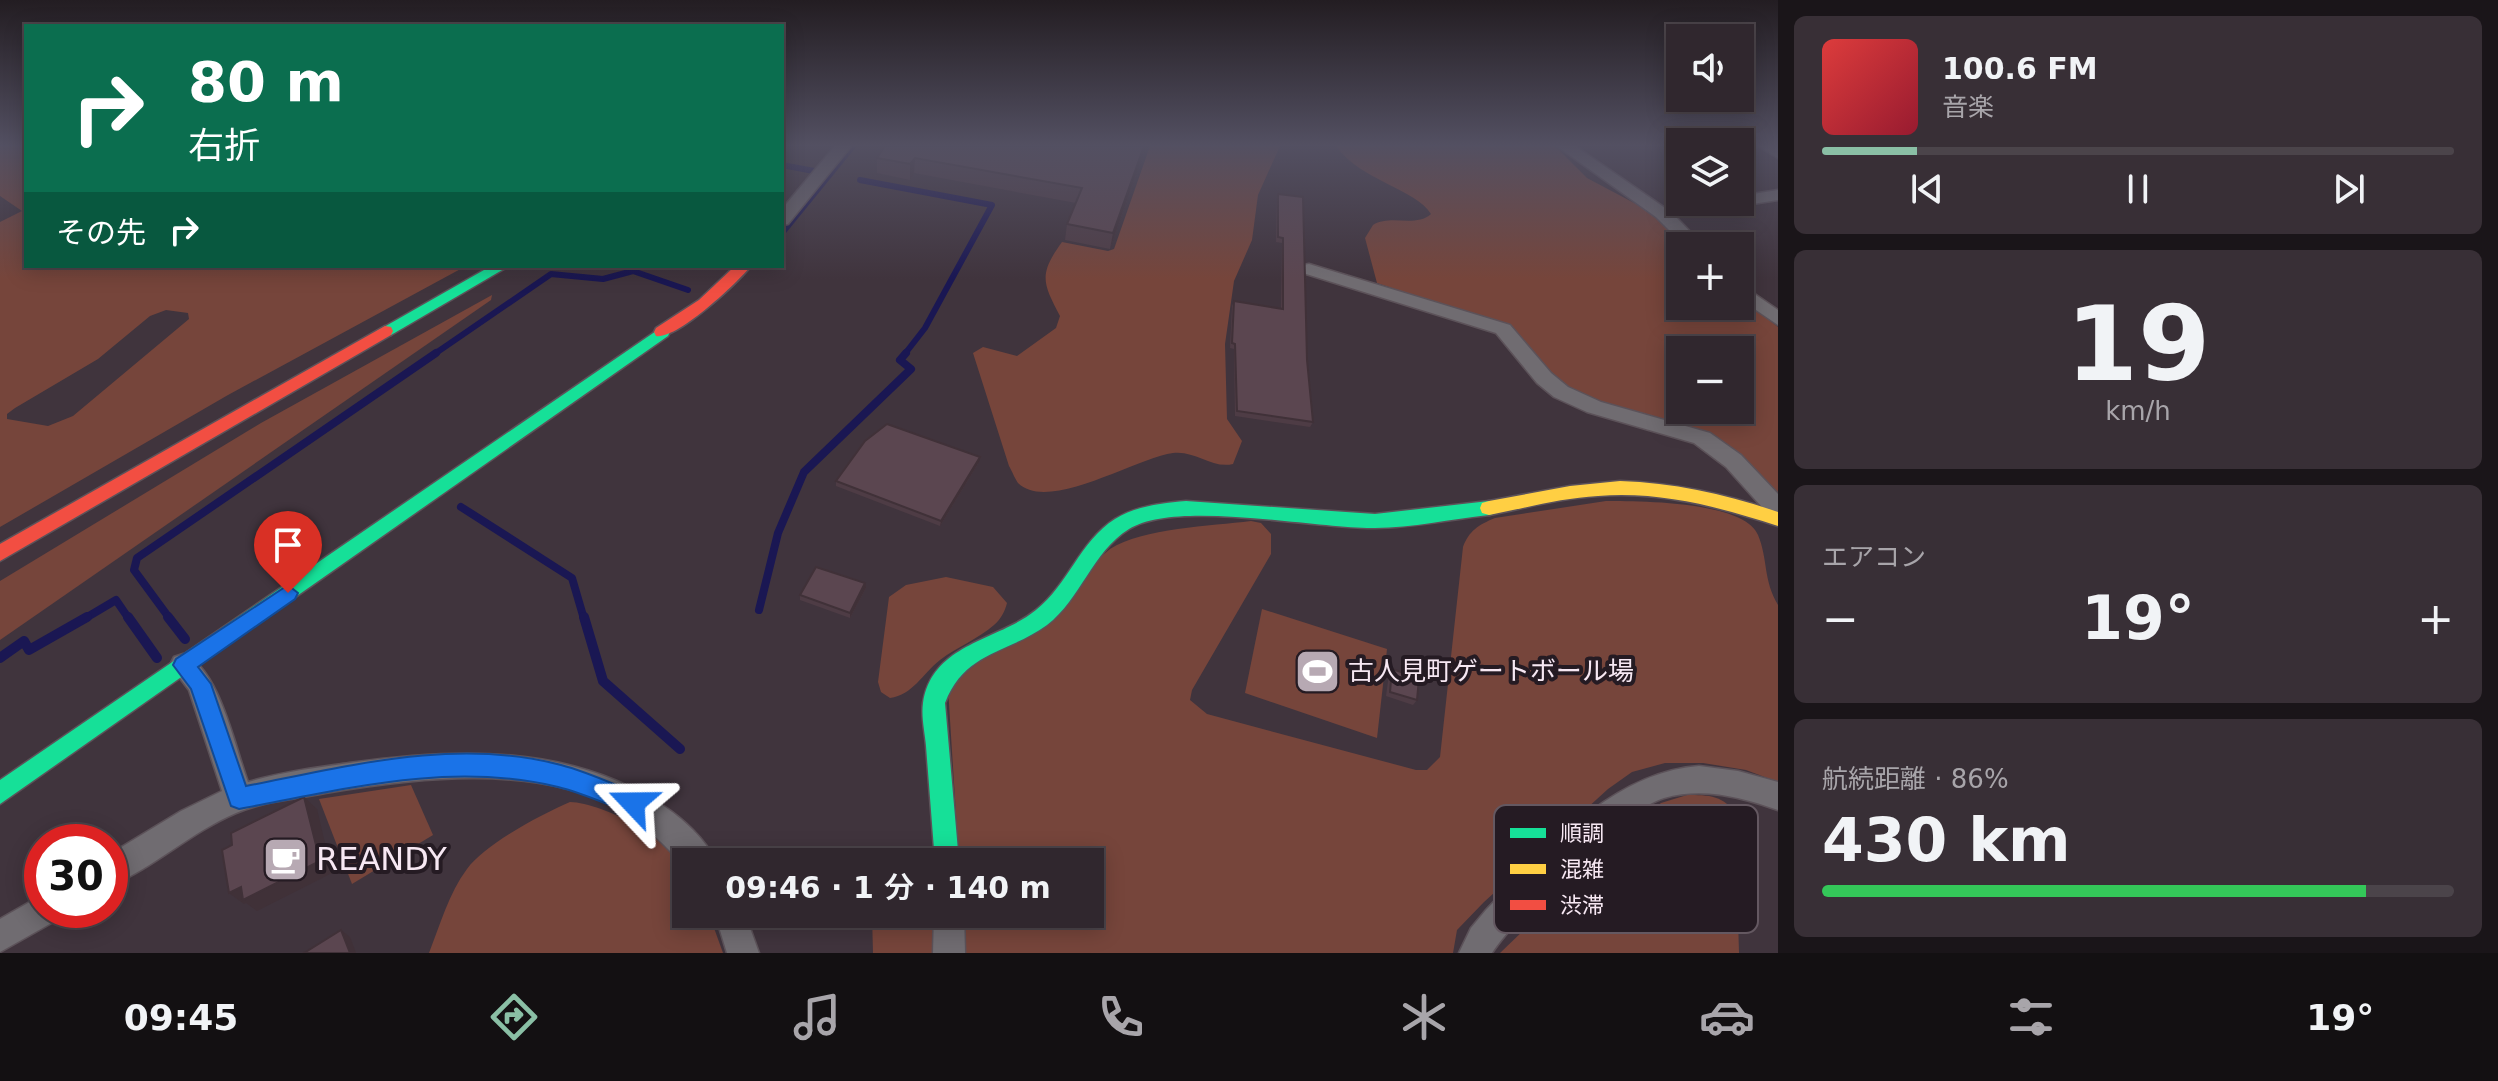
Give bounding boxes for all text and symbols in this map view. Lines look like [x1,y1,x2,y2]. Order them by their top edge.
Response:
map controls [1666,24,1754,424]
button: sound [1666,24,1754,112]
text: 80 m [188,49,344,114]
text: 100.6 FM [1942,51,2098,86]
icon: right [56,56,160,160]
text: 音楽 [1942,92,1994,122]
text: 右折 [188,125,260,166]
button: layers [1666,128,1754,216]
icon: previous [1905,167,1949,211]
icon: pause [2116,167,2160,211]
icon: next [2327,167,2371,211]
icon: right [162,208,206,252]
text: その先 [56,215,146,250]
button: + [1666,232,1754,320]
text: 19 [2066,283,2210,405]
button: − [1666,336,1754,424]
text: km/h [2105,396,2171,426]
pin [254,511,322,593]
icon: arrive [266,523,310,567]
text: エアコン [1822,542,1926,572]
text: 19° [2081,583,2195,653]
text: − [1822,593,1859,644]
text: + [2417,593,2454,644]
sports icon: 古人見町ゲートボール場 [1293,647,1341,695]
place label: 古人見町ゲートボール場 [1348,656,1634,686]
position arrow [591,761,675,845]
text: 航続距離 · 86% [1822,764,2009,794]
legend [1494,805,1758,933]
text: 430 km [1822,805,2071,875]
text: 順調 [1560,821,1604,846]
speed limit sign: 30 [24,824,128,928]
cafe icon: REANDY [261,835,309,883]
place label: REANDY [316,840,447,878]
text: 混雑 [1560,857,1604,882]
text: 09:46 · 1 分 · 140 m [725,870,1051,905]
text: 渋滞 [1560,893,1604,918]
icon: directions [486,989,542,1045]
icon: music [789,989,845,1045]
icon: phone [1093,989,1149,1045]
icon: climate [1396,989,1452,1045]
icon: car [1699,989,1755,1045]
icon: filters [2003,989,2059,1045]
text: 09:45 [124,997,238,1038]
text: 19° [2306,997,2374,1038]

